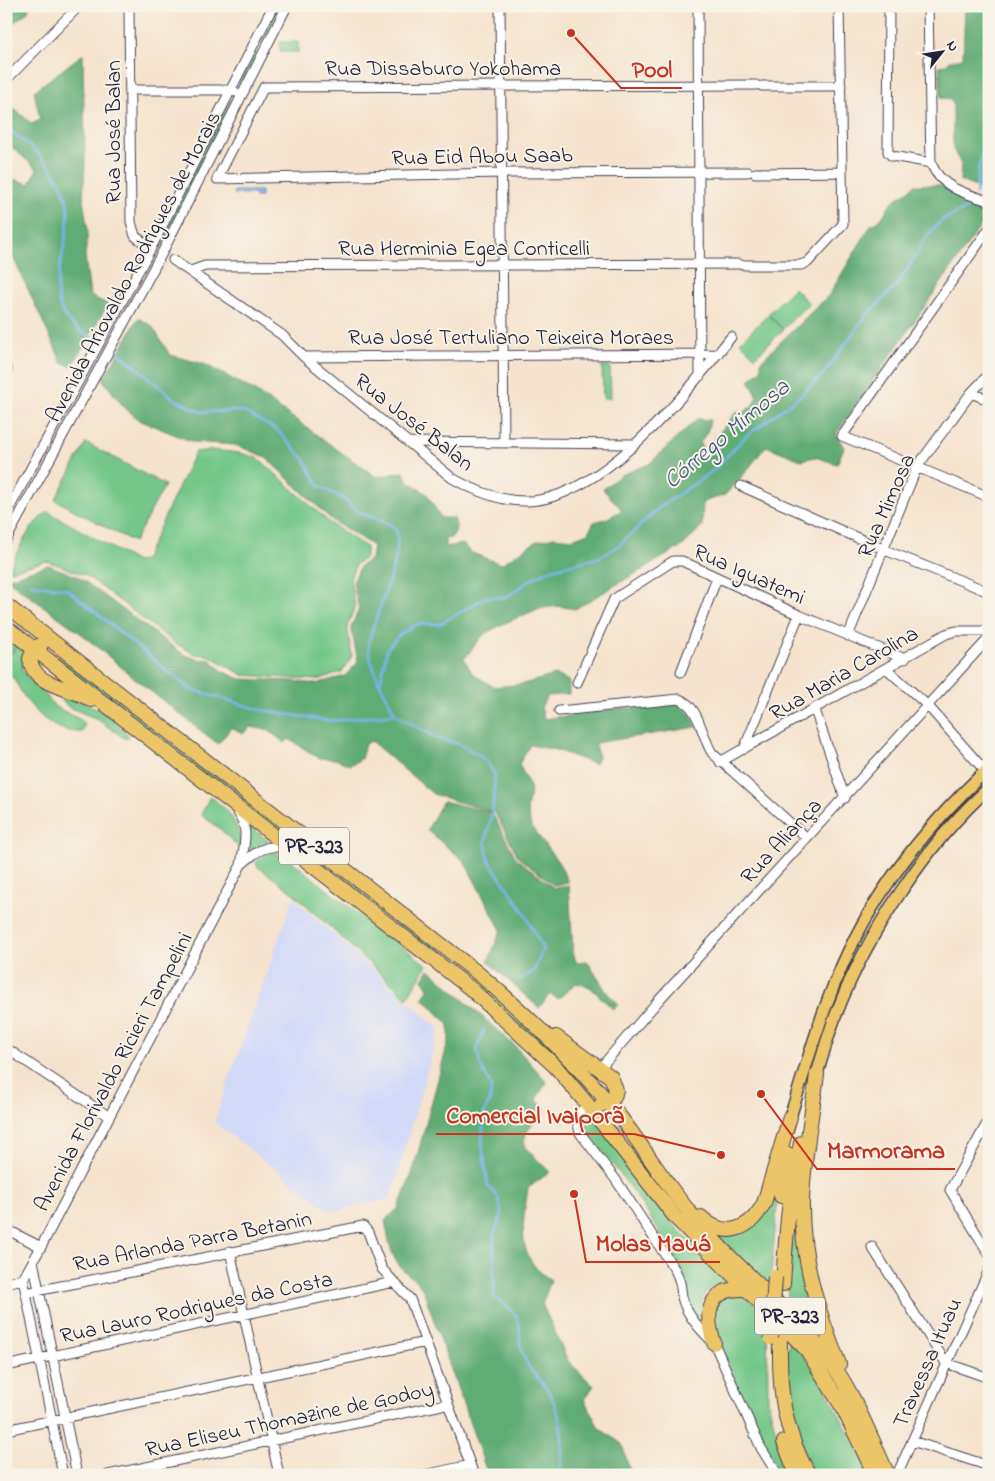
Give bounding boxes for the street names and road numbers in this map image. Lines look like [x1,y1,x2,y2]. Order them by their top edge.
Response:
street label: Rua Dissaburo Yokohama [325,54,561,86]
street label: Rua José Balan [99,60,131,204]
street label: Avenida Ariovaldo Rodrigues de Morais [39,106,231,429]
street label: Rua Eid Abou Saab [391,140,573,176]
street label: Rua Herminia Egea Conticelli [338,234,590,267]
street label: Rua José Tertuliano Teixeira Moraes [348,323,674,355]
street label: Rua José Balan [347,366,480,480]
street label: Rua Mimosa [851,449,925,563]
street label: Rua Iguatemi [687,537,810,616]
street label: Rua Maria Carolina [764,619,925,730]
street label: Rua Aliança [734,792,831,892]
road number: PR-323 [279,828,349,864]
street label: Avenida Florivaldo Ricieri Tampelini [27,927,202,1218]
street label: Rua Arlanda Parra Betanin [70,1204,315,1282]
street label: Rua Lauro Rodrigues da Costa [57,1264,336,1354]
street label: Travessa Ituau [886,1293,972,1433]
road number: PR-323 [755,1298,825,1334]
street label: Rua Eliseu Thomazine de Godoy [143,1375,437,1468]

